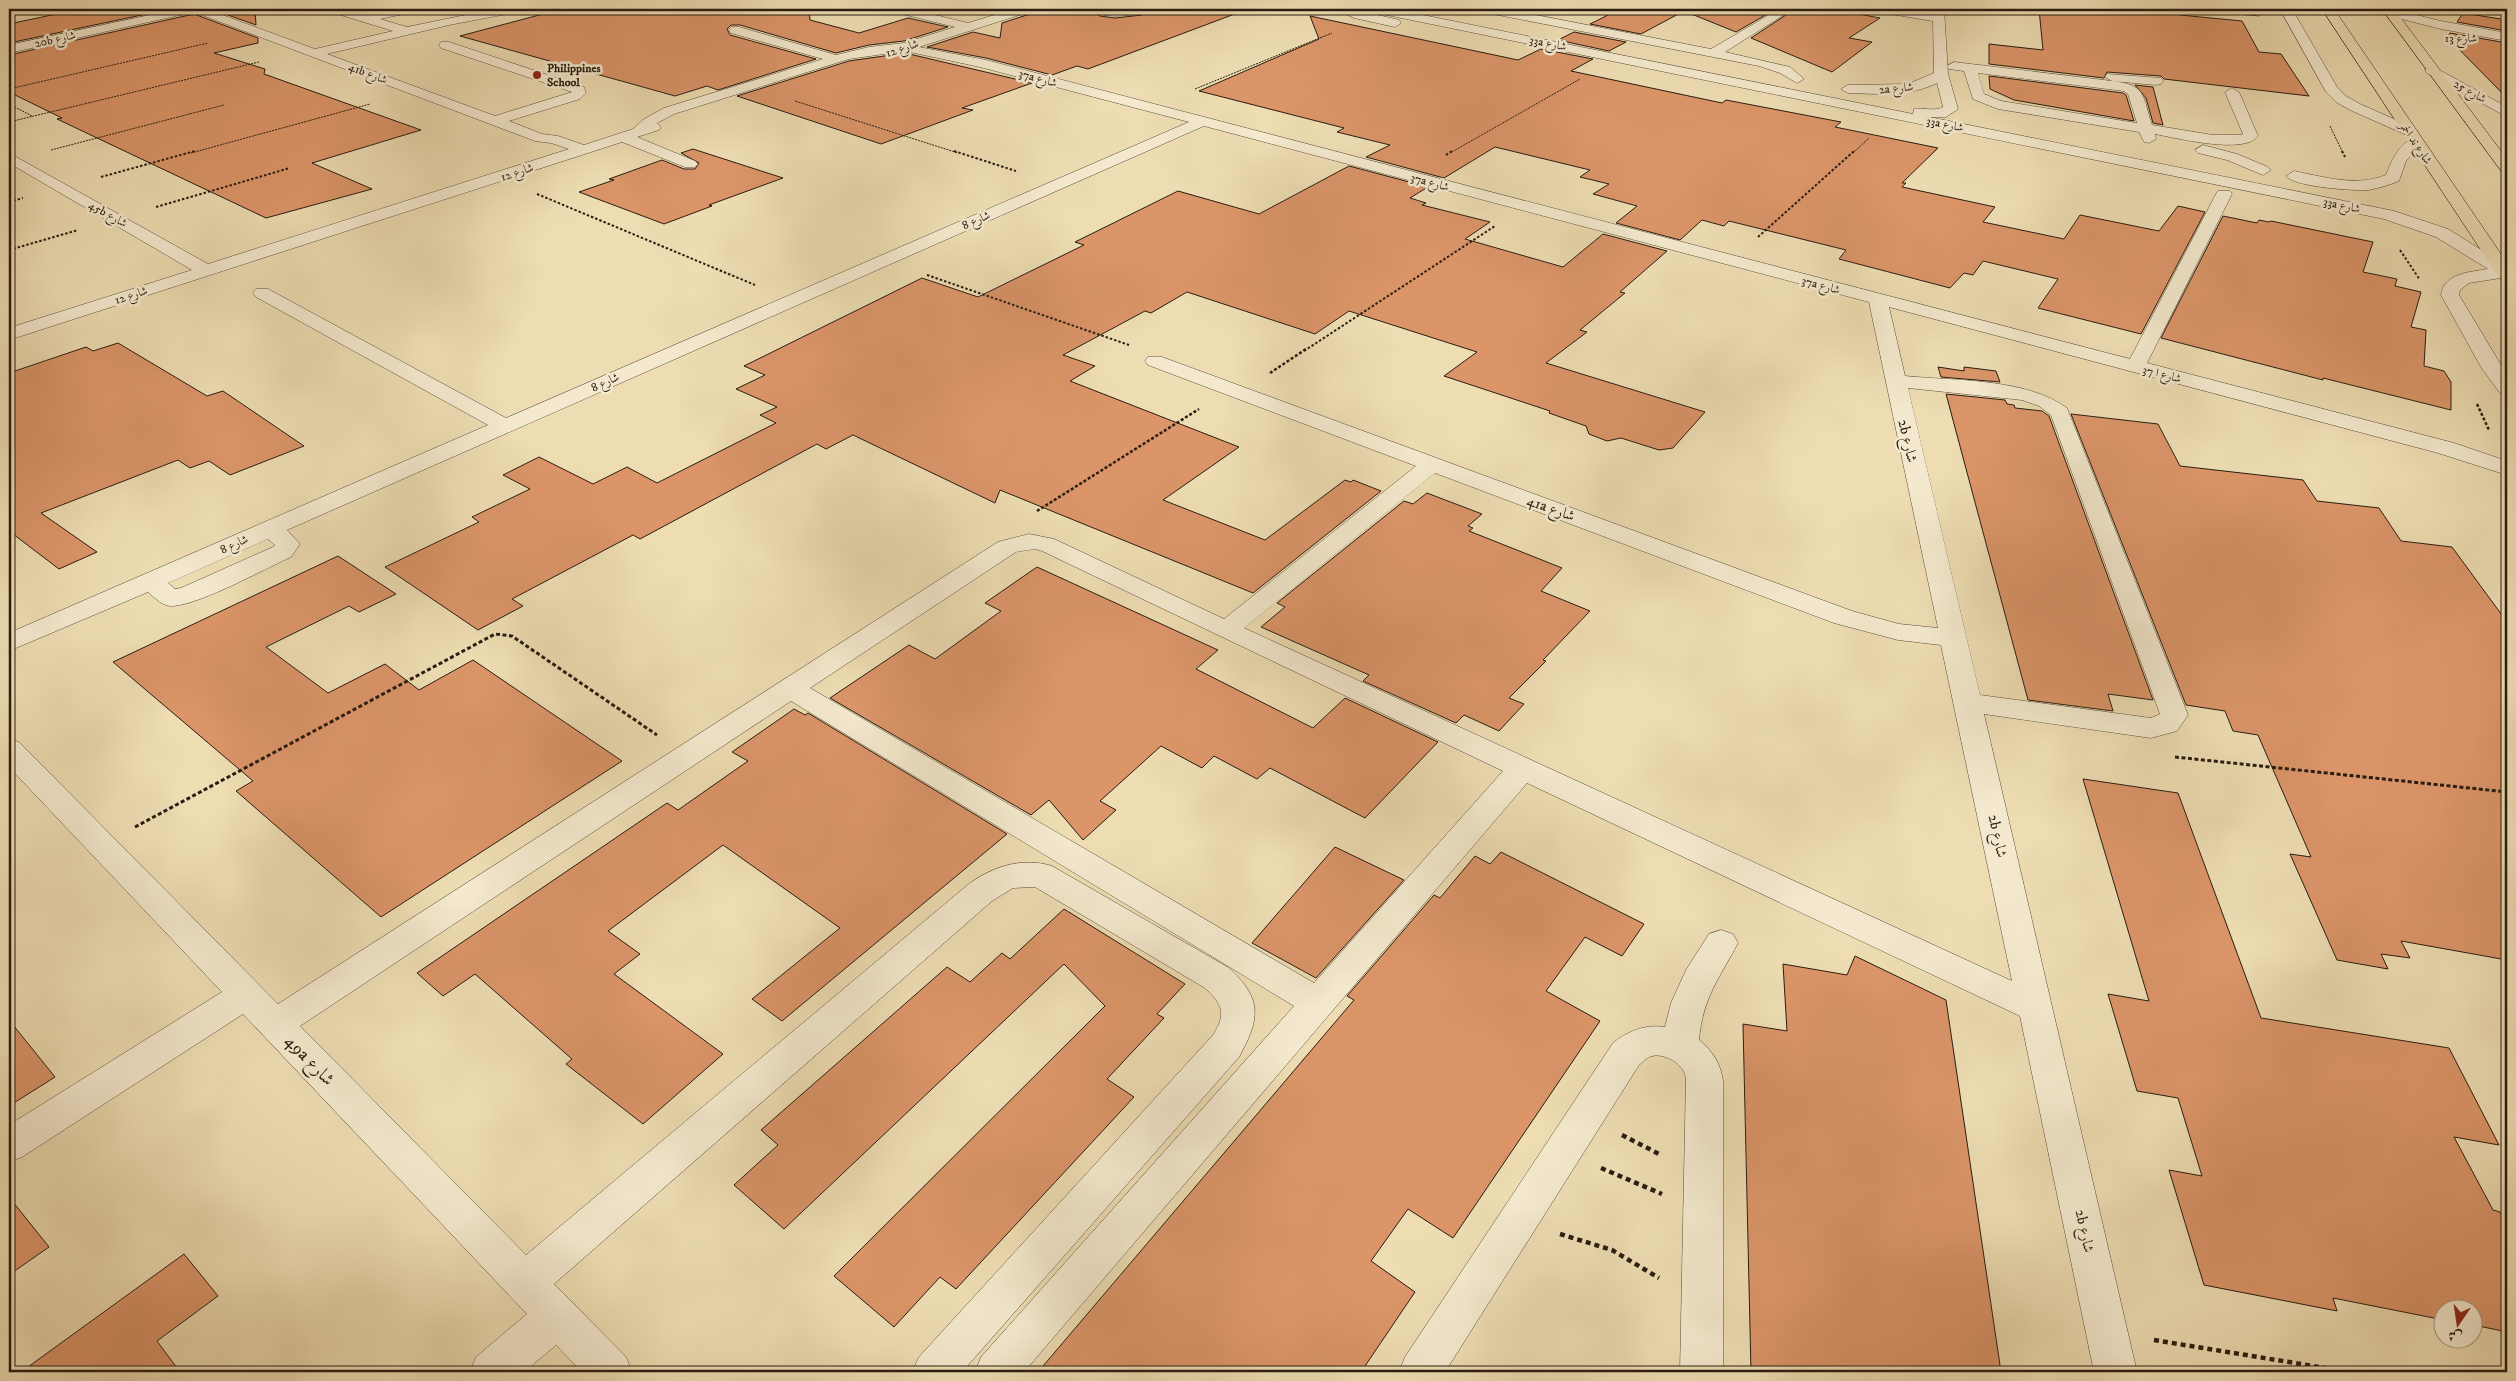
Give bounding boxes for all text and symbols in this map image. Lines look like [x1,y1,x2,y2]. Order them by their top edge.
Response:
street label: 20b شارع [33,28,78,54]
street label: شارع 13 [2445,31,2477,49]
street label: 33a شارع [1528,33,1568,57]
street label: شارع 12 [884,36,922,64]
street label: 41b شارع [345,59,390,91]
place label: Philippines School [547,61,600,90]
street label: 37a شارع [1016,66,1059,94]
marker: Philippines School [531,69,543,81]
street label: شارع 25 [2449,76,2489,109]
street label: 2a شارع [1878,80,1914,100]
street label: 33a شارع [1925,114,1965,138]
street label: شارع ند الحمر [2392,117,2435,169]
street label: شارع 12 [499,160,537,188]
street label: 37a شارع [1408,170,1451,198]
street label: 33a شارع [2321,194,2362,220]
street label: 45b شارع [84,198,130,234]
street label: شارع 8 [960,208,994,236]
street label: 37a شارع [1799,273,1842,301]
street label: شارع 12 [113,283,151,311]
street label: شارع ا 37 [2140,362,2183,389]
street label: شارع 8 [589,370,623,398]
street label: 2b شارع [1890,418,1922,465]
street label: 41a شارع [1523,491,1577,529]
street label: شارع 8 [218,532,252,560]
street label: 2b شارع [1981,813,2011,860]
street label: 49a شارع [278,1031,339,1093]
street label: 2b شارع [2068,1208,2098,1255]
north arrow [2434,1298,2484,1348]
text: ش [2446,1325,2464,1346]

